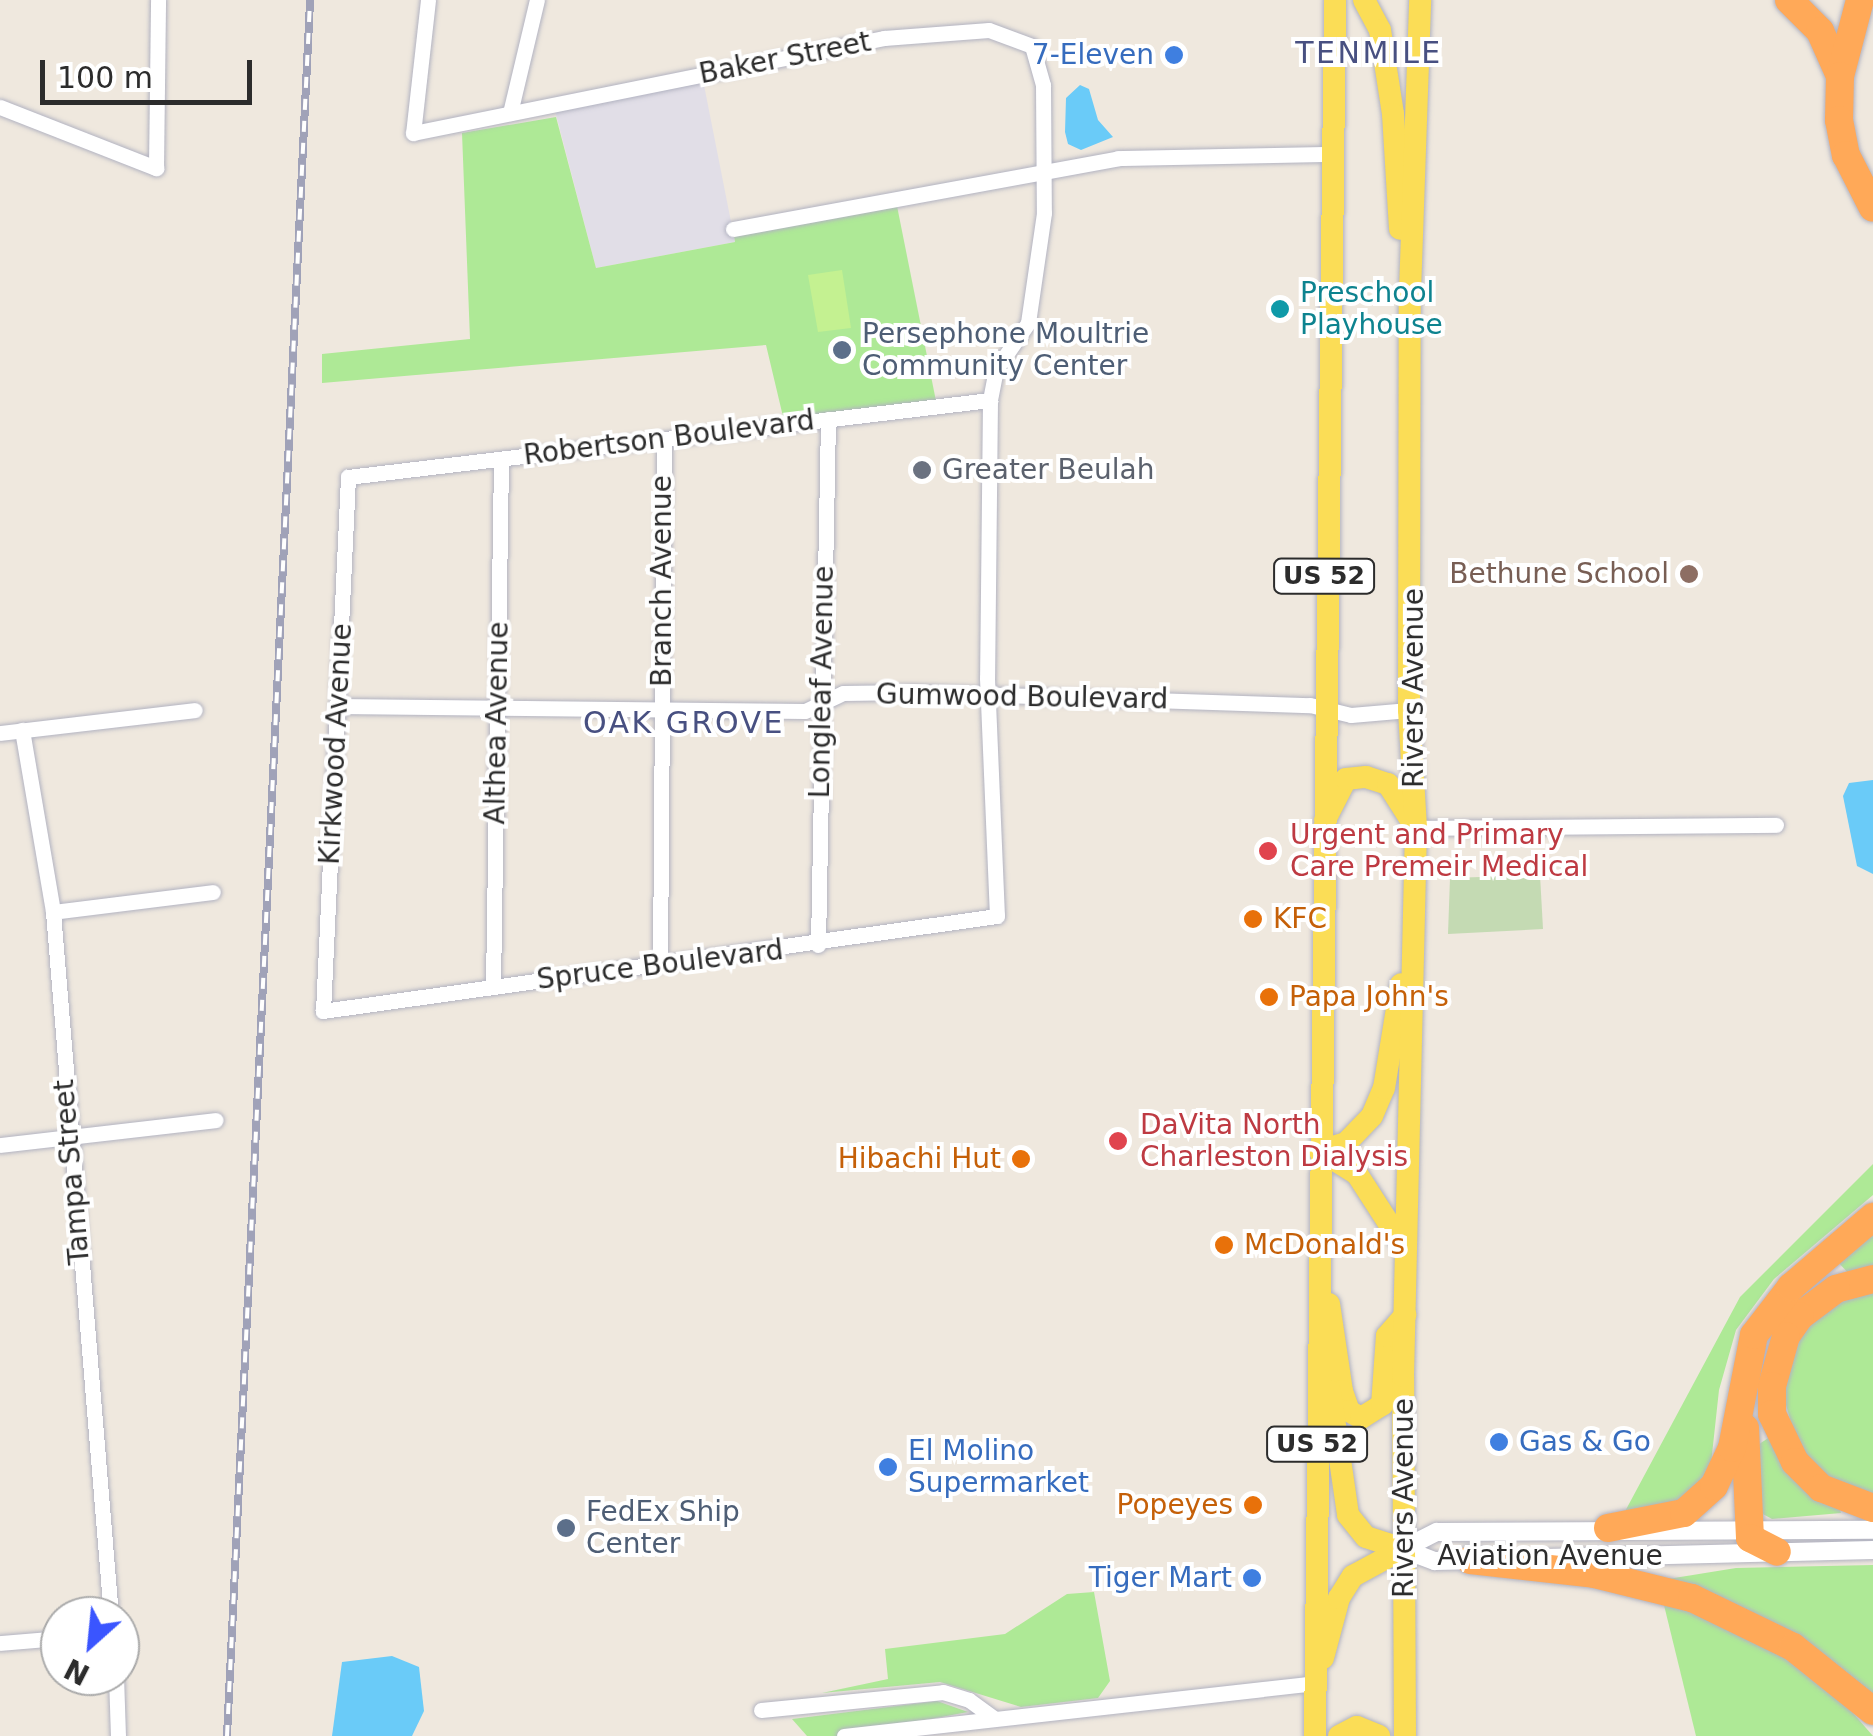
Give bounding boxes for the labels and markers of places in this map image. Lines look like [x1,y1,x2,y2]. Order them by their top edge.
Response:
place label: 7-Eleven [1032,38,1154,72]
marker: 7-Eleven [1163,44,1185,66]
place label: Preschool Playhouse [1300,276,1443,342]
marker: Preschool Playhouse [1269,298,1291,320]
place label: Persephone Moultrie Community Center [862,317,1149,383]
marker: Persephone Moultrie Community Center [831,339,853,361]
place label: Greater Beulah [942,453,1154,487]
marker: Greater Beulah [911,459,933,481]
place label: Bethune School [1449,557,1669,591]
marker: Bethune School [1678,563,1700,585]
place label: Urgent and Primary Care Premeir Medical [1290,818,1588,884]
marker: Urgent and Primary Care Premeir Medical [1255,838,1281,864]
place label: KFC [1273,902,1327,936]
marker: KFC [1242,908,1264,930]
place label: Papa John's [1289,980,1449,1014]
marker: Papa John's [1258,986,1280,1008]
place label: DaVita North Charleston Dialysis [1140,1108,1408,1174]
marker: DaVita North Charleston Dialysis [1105,1128,1131,1154]
place label: Hibachi Hut [838,1142,1001,1176]
marker: Hibachi Hut [1010,1148,1032,1170]
place label: McDonald's [1244,1228,1405,1262]
marker: McDonald's [1213,1234,1235,1256]
place label: Gas & Go [1519,1425,1651,1459]
marker: Gas & Go [1488,1431,1510,1453]
place label: El Molino Supermarket [908,1434,1089,1500]
marker: El Molino Supermarket [877,1456,899,1478]
place label: Popeyes [1117,1488,1233,1522]
marker: Popeyes [1242,1494,1264,1516]
place label: FedEx Ship Center [586,1495,740,1561]
marker: FedEx Ship Center [555,1517,577,1539]
place label: Tiger Mart [1089,1561,1232,1595]
marker: Tiger Mart [1241,1567,1263,1589]

